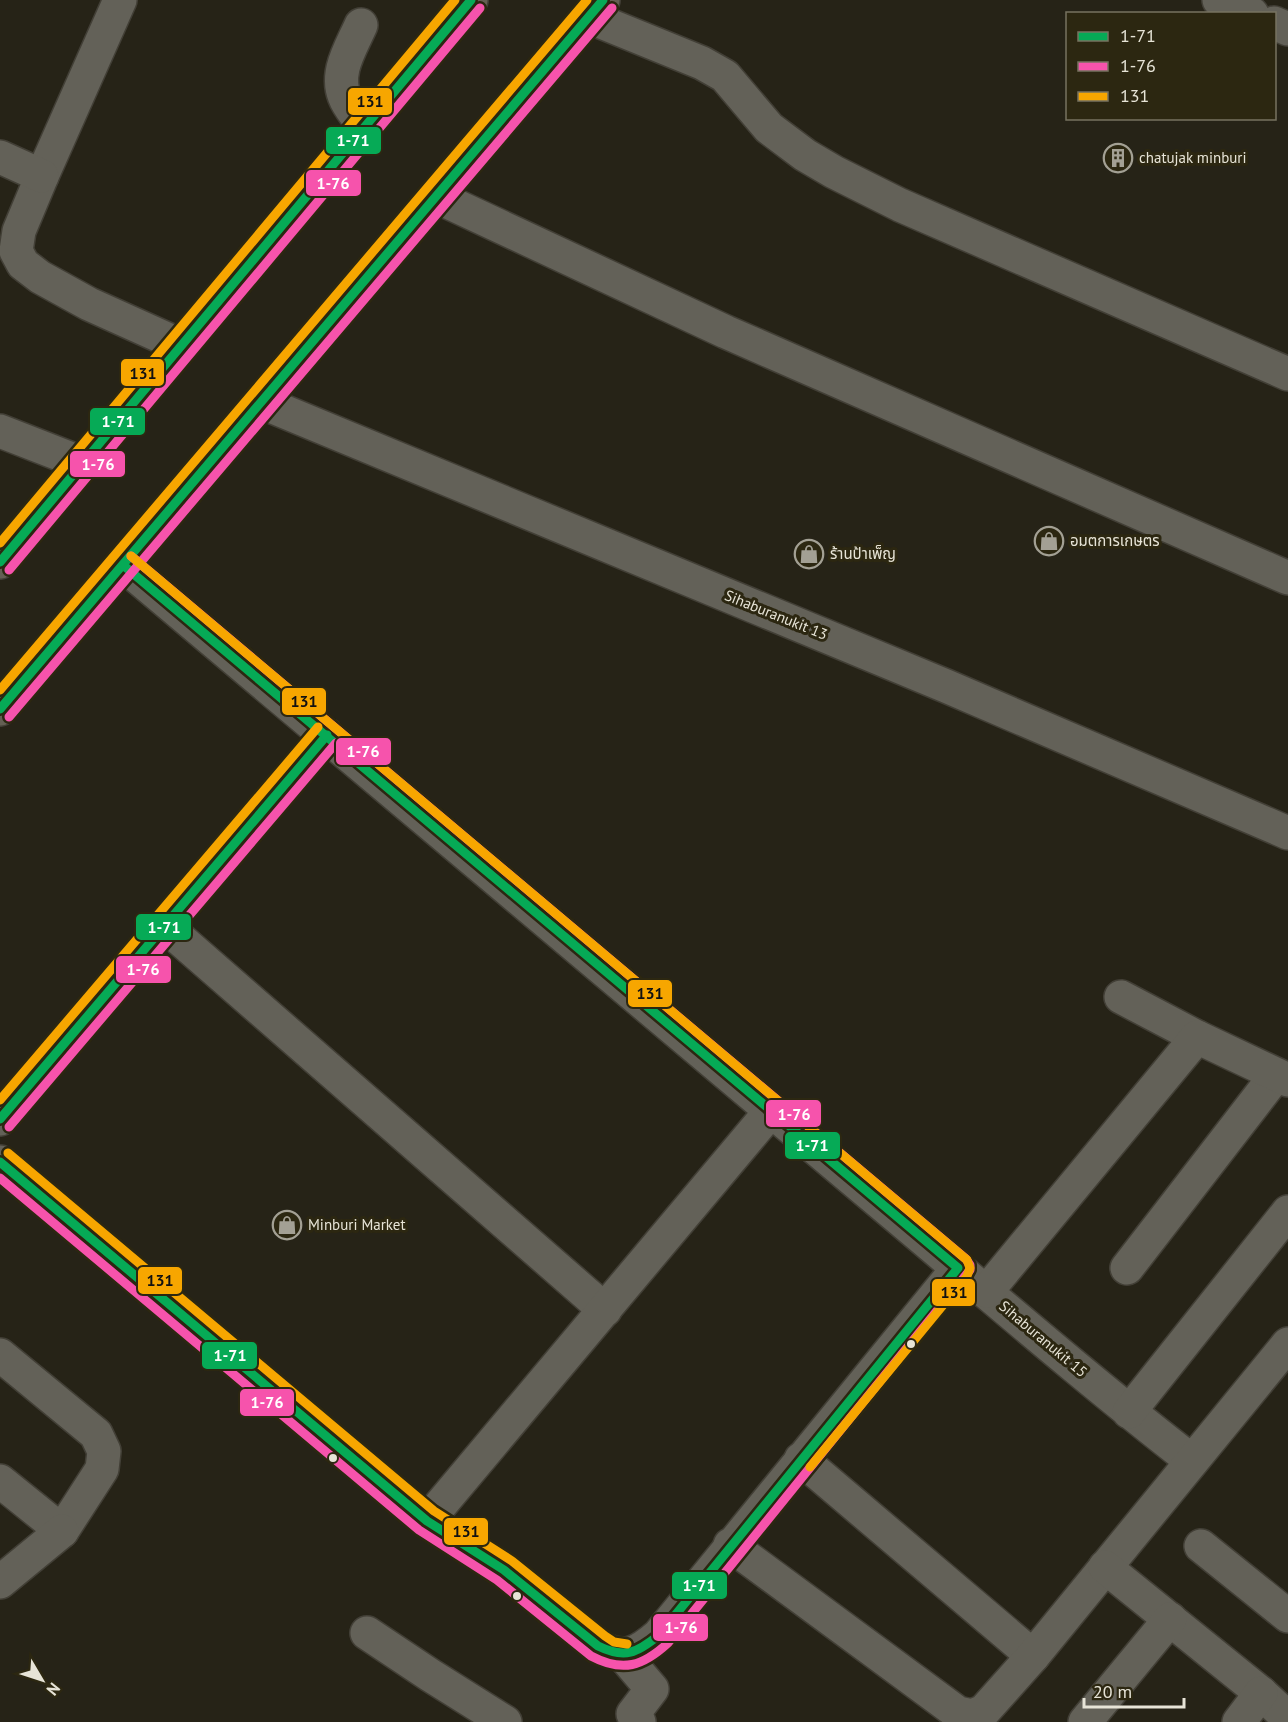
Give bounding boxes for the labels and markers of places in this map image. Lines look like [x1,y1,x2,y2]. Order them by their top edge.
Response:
building icon: chatujak minburi [1102,142,1134,174]
place label: chatujak minburi [1139,148,1246,167]
shop icon: อมตการเกษตร [1033,525,1065,557]
place label: อมตการเกษตร [1070,531,1160,550]
shop icon: ร้านป้าเพ็ญ [793,538,825,570]
place label: ร้านป้าเพ็ญ [830,544,896,563]
shop icon: Minburi Market [271,1209,303,1241]
place label: Minburi Market [308,1215,406,1234]
unlabelled marker [905,1338,917,1350]
unlabelled marker [327,1452,339,1464]
unlabelled marker [511,1590,523,1602]

